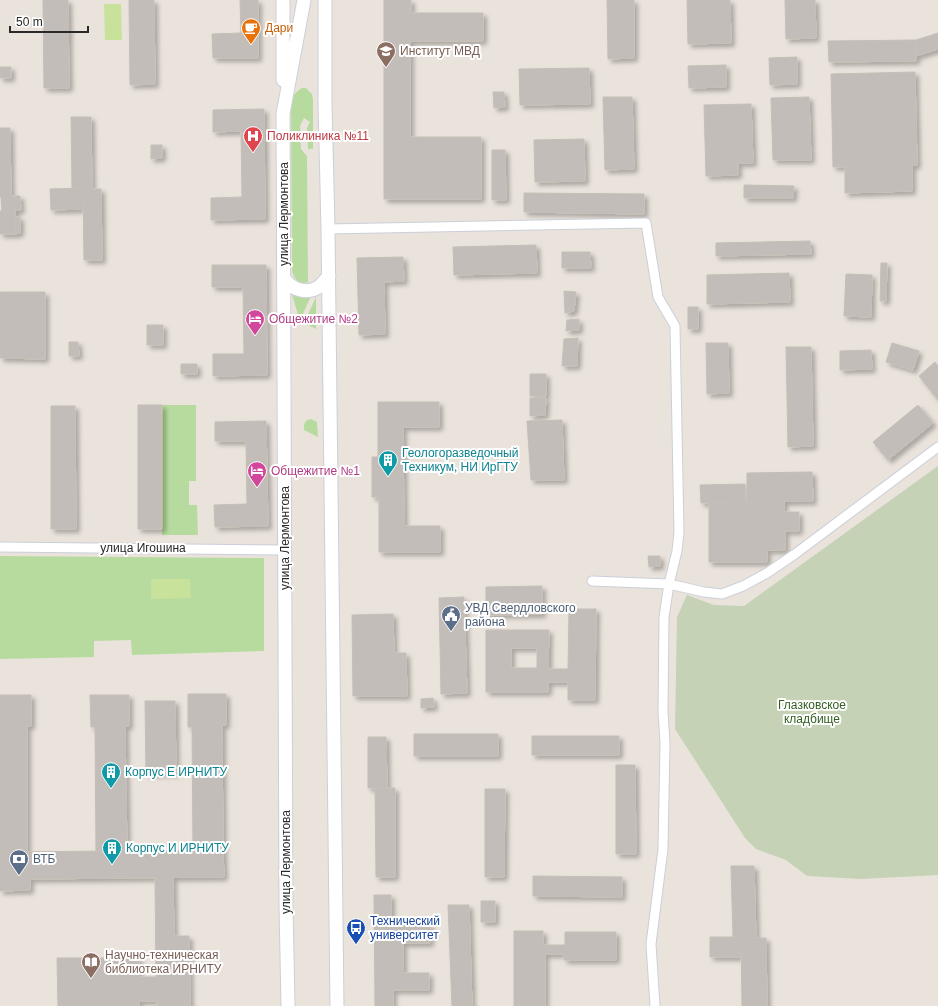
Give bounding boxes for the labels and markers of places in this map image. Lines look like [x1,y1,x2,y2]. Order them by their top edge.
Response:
cafe icon: Дари [240,17,262,45]
place label: Дари [265,21,293,35]
school or university icon: Институт МВД [375,40,397,68]
place label: Институт МВД [400,44,480,58]
hospital icon: Поликлиника №11 [242,125,264,153]
place label: Поликлиника №11 [267,129,369,143]
hotel icon: Общежитие №2 [244,308,266,336]
place label: Общежитие №2 [269,312,358,326]
place label: Геологоразведочный Техникум, НИ ИрГТУ [402,446,518,474]
building icon: Геологоразведочный Техникум, НИ ИрГТУ [377,449,399,477]
hotel icon: Общежитие №1 [246,460,268,488]
place label: Общежитие №1 [271,464,360,478]
place label: УВД Свердловского района [465,601,576,629]
public building icon: УВД Свердловского района [440,604,462,632]
building icon: Корпус Е ИРНИТУ [100,761,122,789]
place label: Корпус Е ИРНИТУ [125,765,228,779]
building icon: Корпус И ИРНИТУ [101,837,123,865]
place label: Корпус И ИРНИТУ [126,841,229,855]
bank icon: ВТБ [8,848,30,876]
place label: ВТБ [33,852,56,866]
place label: Технический университет [370,914,440,942]
bus stop icon: Технический университет [345,917,367,945]
place label: Научно-техническая библиотека ИРНИТУ [105,948,222,976]
library icon: Научно-техническая библиотека ИРНИТУ [80,951,102,979]

